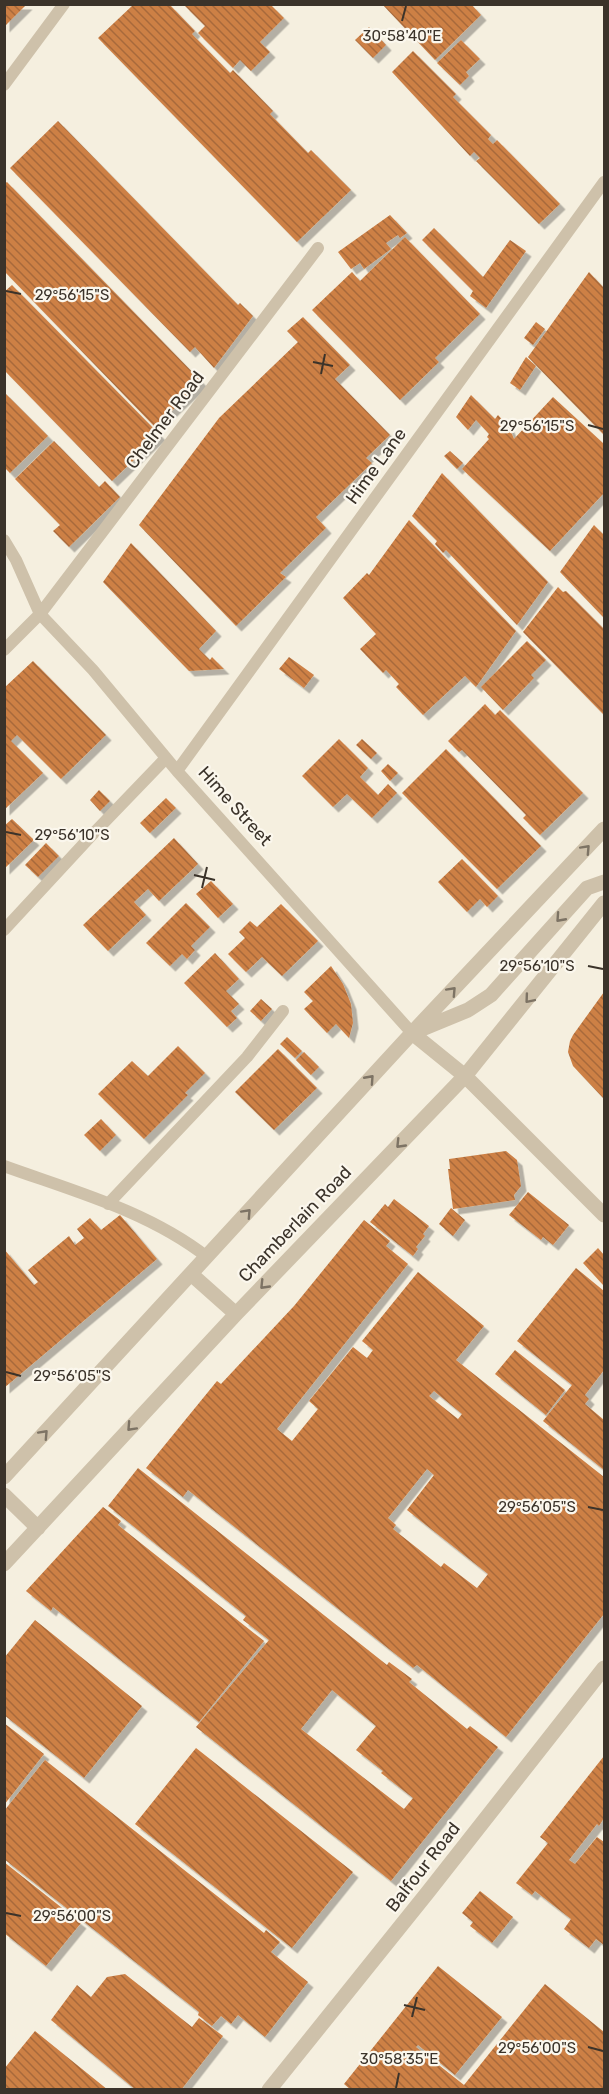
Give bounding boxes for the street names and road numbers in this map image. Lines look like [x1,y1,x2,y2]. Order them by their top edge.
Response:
street label: Chelmer Road [121,367,209,473]
street label: Hime Lane [341,424,411,508]
street label: Hime Street [193,762,277,850]
street label: Chamberlain Road [234,1161,356,1287]
street label: Balfour Road [381,1818,465,1916]

